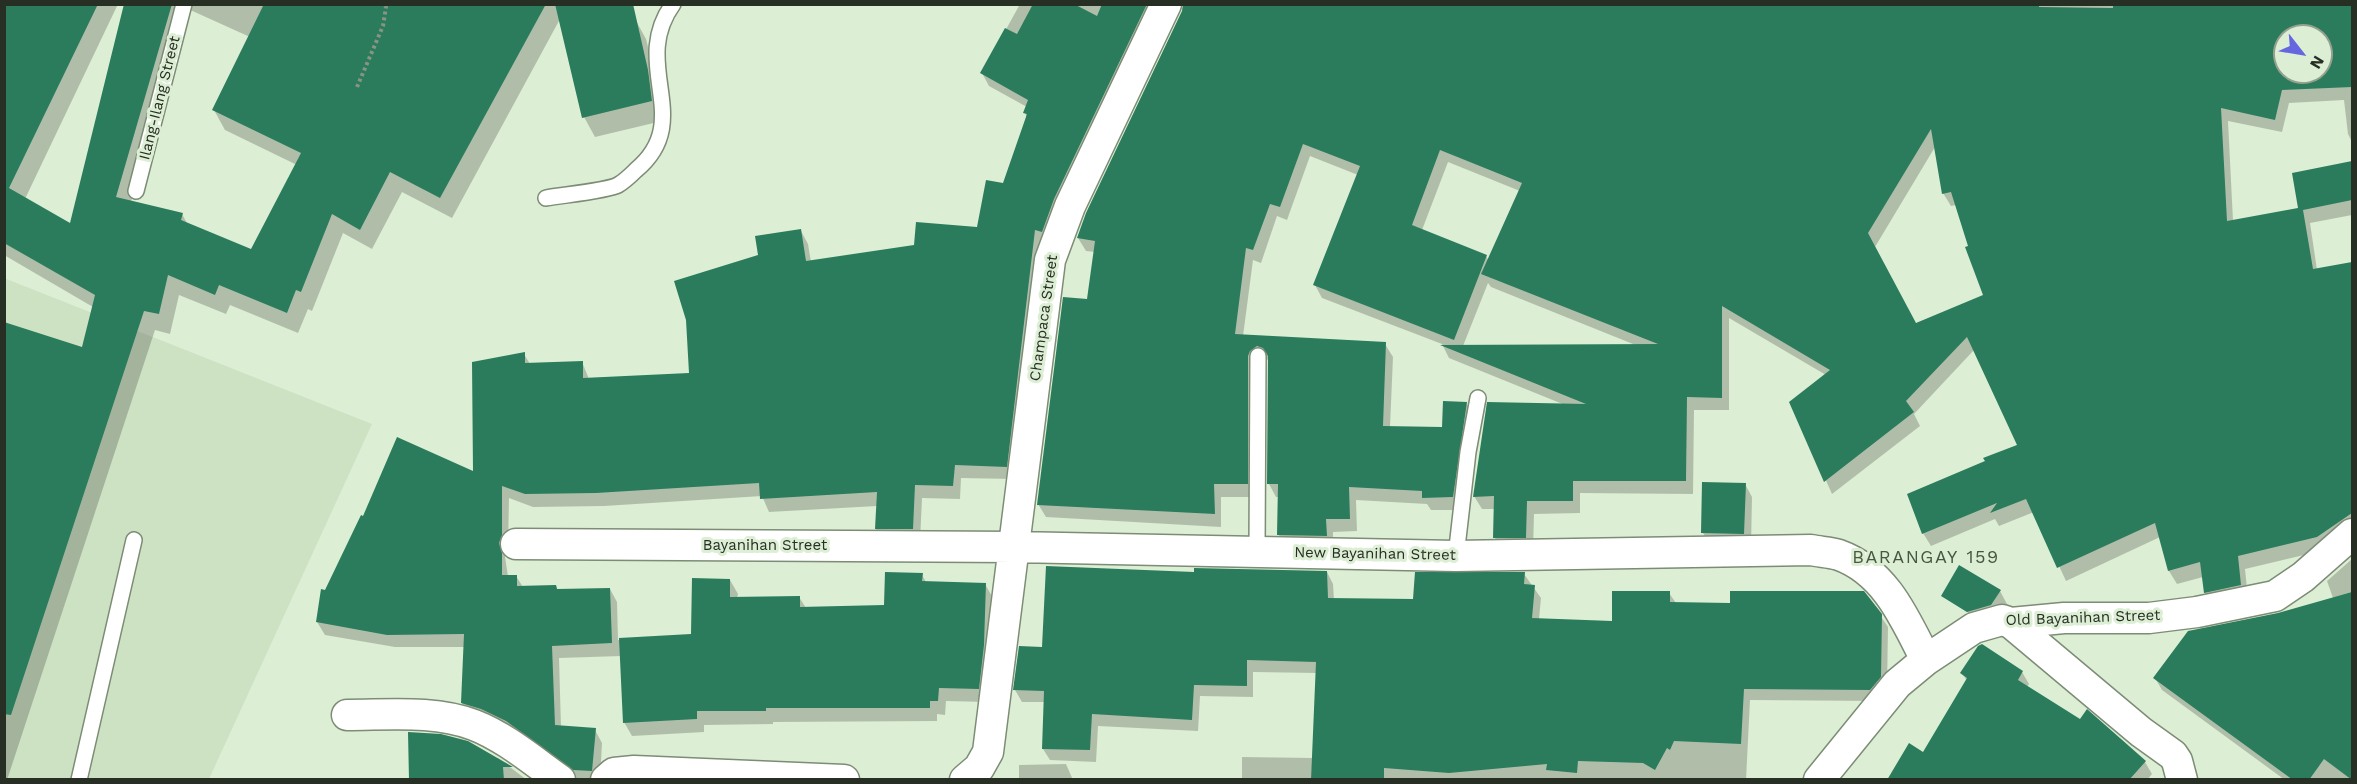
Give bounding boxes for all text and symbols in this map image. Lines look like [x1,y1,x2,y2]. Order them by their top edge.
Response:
north arrow [2273,24,2333,84]
street label: Ilang-Ilang Street [136,34,184,162]
text: N [2306,53,2328,72]
street label: Champaca Street [1026,254,1062,382]
street label: Bayanihan Street [703,537,827,555]
street label: New Bayanihan Street [1294,544,1456,564]
district label: BARANGAY 159 [1852,547,2000,569]
street label: Old Bayanihan Street [2005,606,2161,630]

